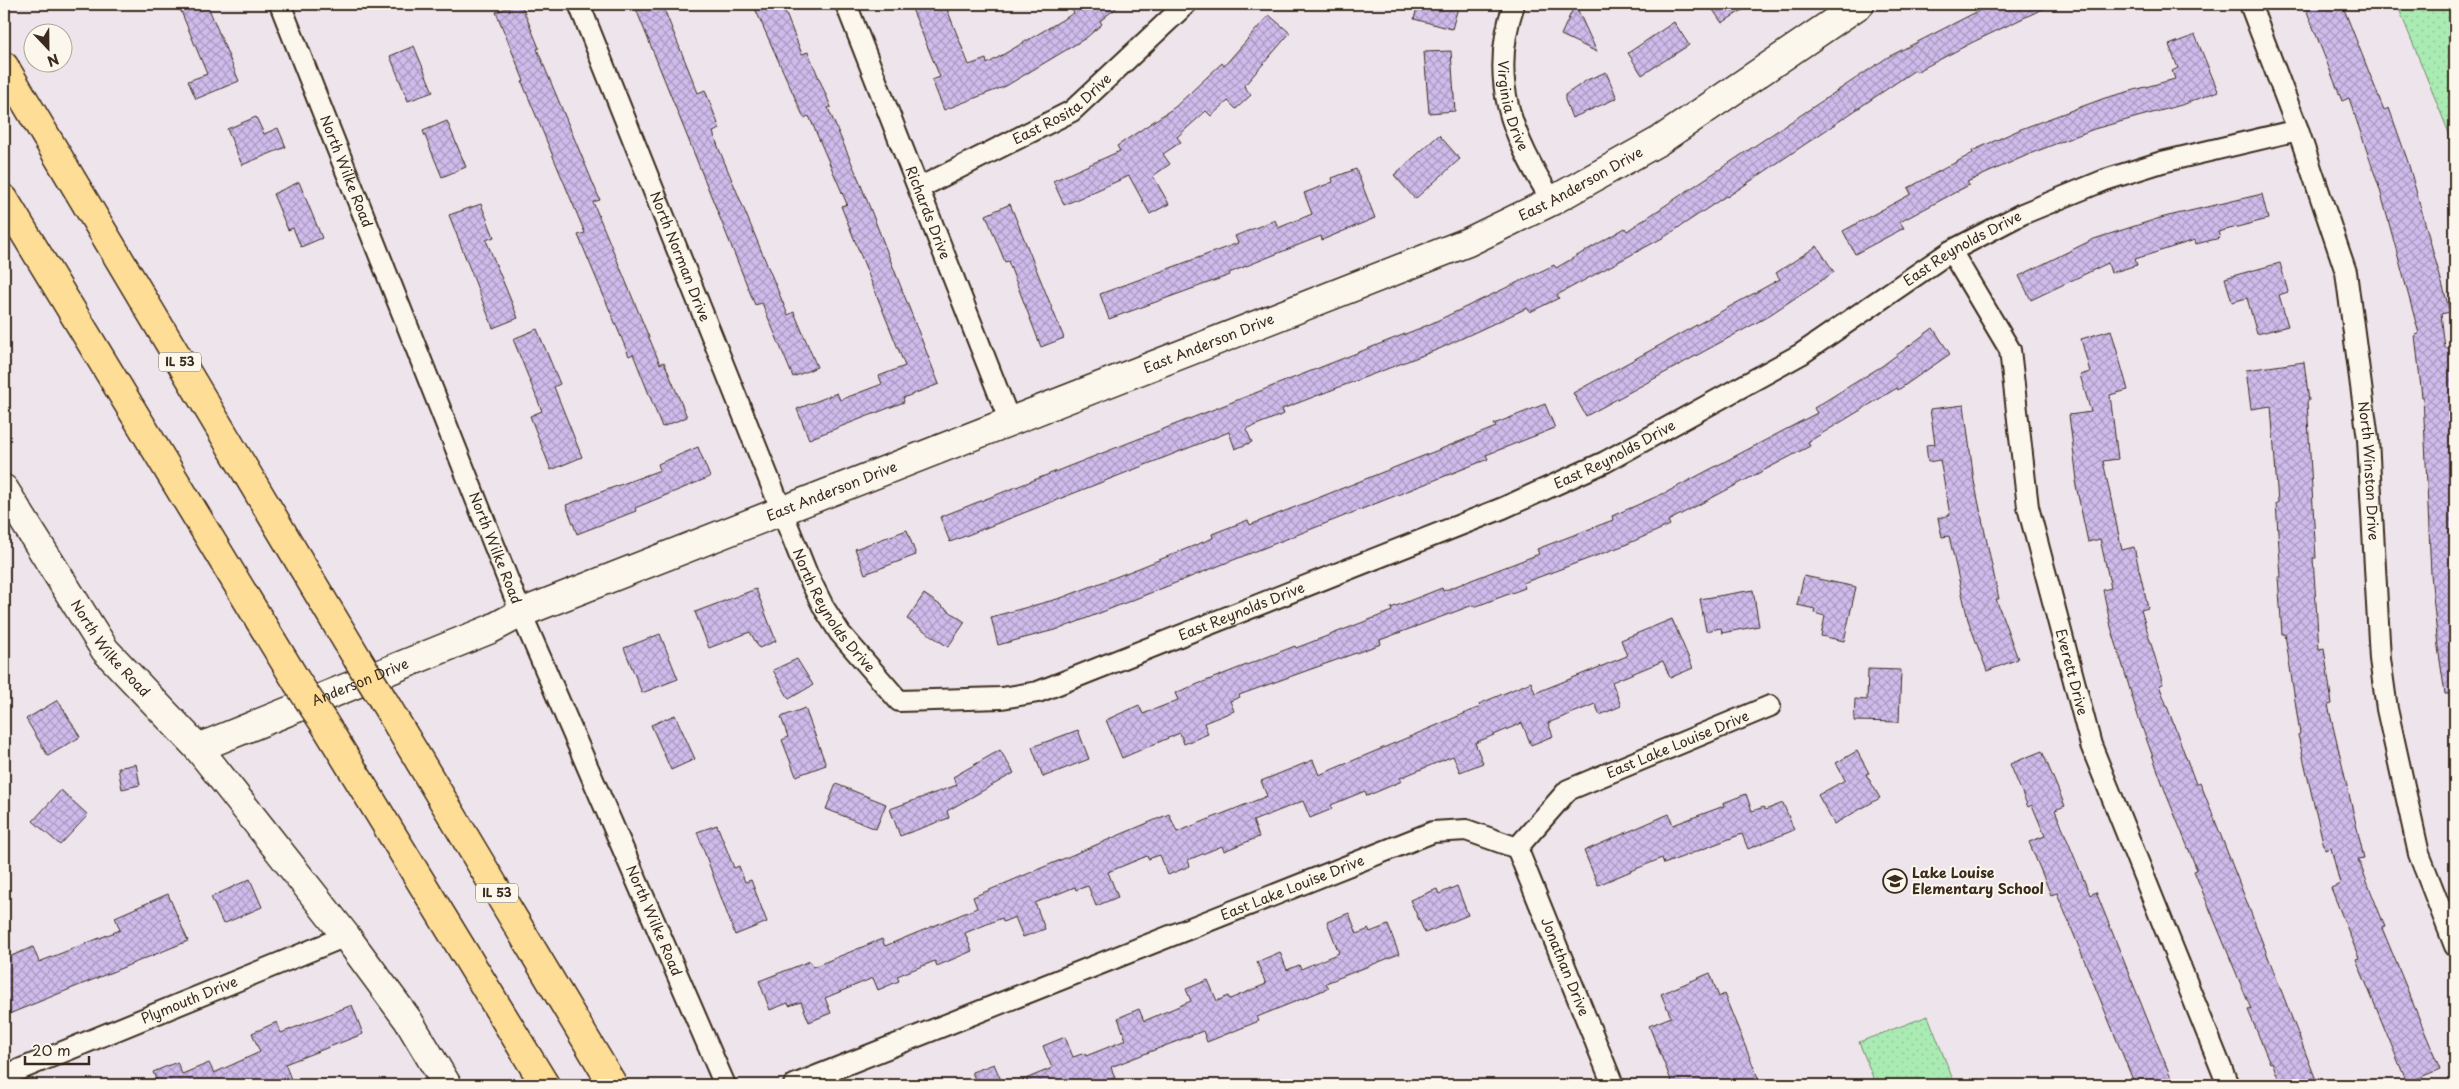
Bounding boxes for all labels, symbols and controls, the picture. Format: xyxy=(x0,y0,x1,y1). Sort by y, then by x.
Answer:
north arrow xyxy=(22,22,72,72)
text: N xyxy=(44,49,62,72)
street label: Virginia Drive xyxy=(1493,60,1534,154)
street label: East Rosita Drive xyxy=(1009,68,1116,149)
street label: North Wilke Road xyxy=(315,112,378,230)
street label: East Anderson Drive xyxy=(1515,141,1646,226)
street label: Richards Drive xyxy=(900,163,956,262)
street label: North Norman Drive xyxy=(645,188,716,325)
street label: East Reynolds Drive xyxy=(1899,205,2025,291)
street label: East Anderson Drive xyxy=(1140,308,1277,378)
road number: IL 53 xyxy=(159,352,201,372)
street label: North Winston Drive xyxy=(2353,400,2385,541)
street label: East Reynolds Drive xyxy=(1550,414,1679,494)
street label: East Anderson Drive xyxy=(763,456,900,526)
street label: North Wilke Road xyxy=(464,489,527,607)
street label: North Reynolds Drive xyxy=(788,545,881,677)
street label: East Reynolds Drive xyxy=(1175,577,1308,645)
street label: North Wilke Road xyxy=(66,595,155,701)
street label: Everett Drive xyxy=(2051,626,2094,717)
street label: Anderson Drive xyxy=(308,653,412,711)
street label: East Lake Louise Drive xyxy=(1603,705,1752,783)
street label: East Lake Louise Drive xyxy=(1217,849,1367,925)
street label: North Wilke Road xyxy=(621,862,688,979)
place label: Lake Louise Elementary School xyxy=(1912,862,2044,899)
school or university icon: Lake Louise Elementary School xyxy=(1882,868,1908,894)
road number: IL 53 xyxy=(476,884,518,902)
street label: Jonathan Drive xyxy=(1536,914,1595,1019)
street label: Plymouth Drive xyxy=(137,971,240,1029)
scale bar xyxy=(25,1034,89,1066)
text: 20 m xyxy=(32,1038,71,1061)

